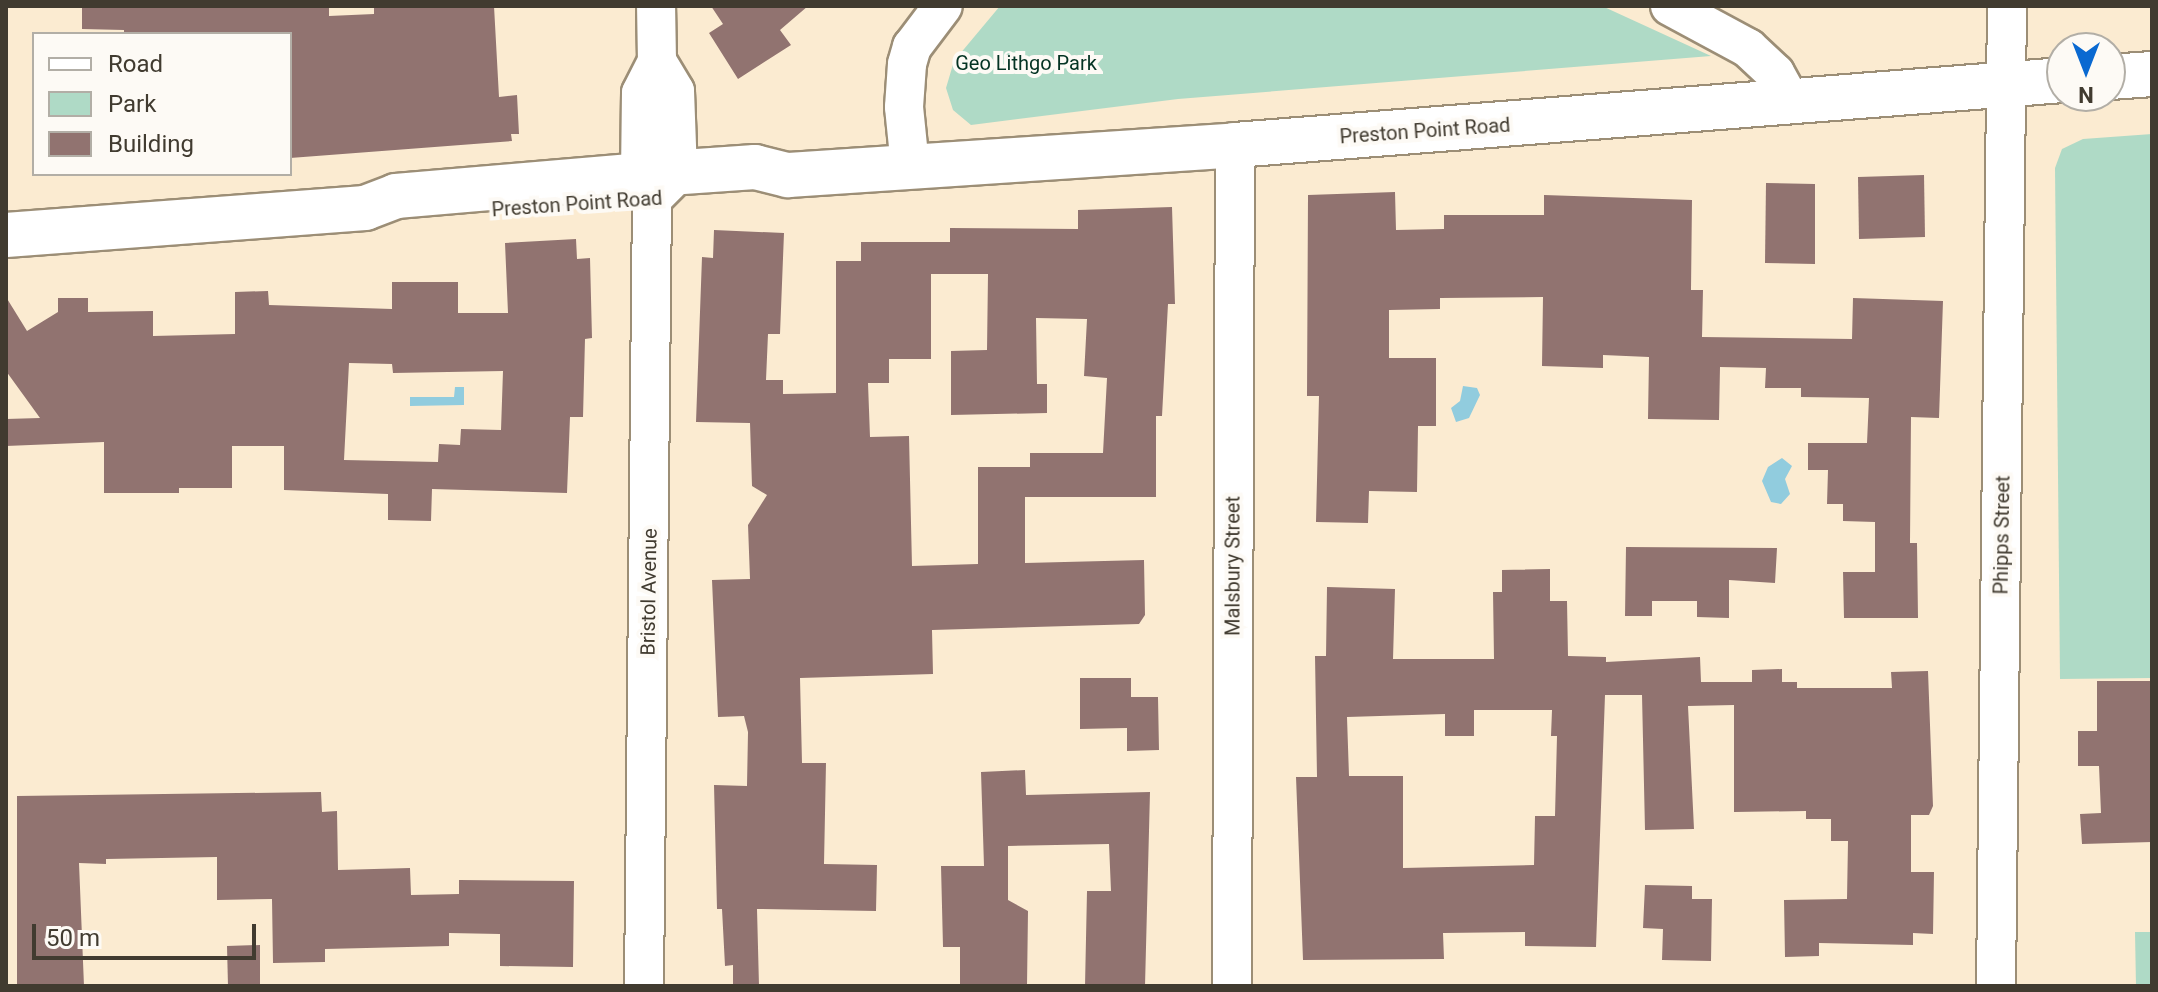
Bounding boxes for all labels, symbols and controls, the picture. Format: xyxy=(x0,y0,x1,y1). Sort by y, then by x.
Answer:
legend xyxy=(32,32,292,176)
north arrow xyxy=(2046,32,2126,112)
text: Road xyxy=(108,50,163,78)
park label: Geo Lithgo Park xyxy=(955,51,1097,75)
text: N xyxy=(2078,82,2094,107)
text: Park xyxy=(108,90,156,118)
street label: Preston Point Road xyxy=(1339,113,1511,149)
text: Building xyxy=(108,130,194,158)
street label: Preston Point Road xyxy=(491,186,663,222)
street label: Phipps Street xyxy=(1989,475,2015,595)
street label: Malsbury Street xyxy=(1221,496,1245,636)
street label: Bristol Avenue xyxy=(636,528,662,656)
scale bar xyxy=(36,908,260,958)
text: 50 m xyxy=(46,924,100,952)

